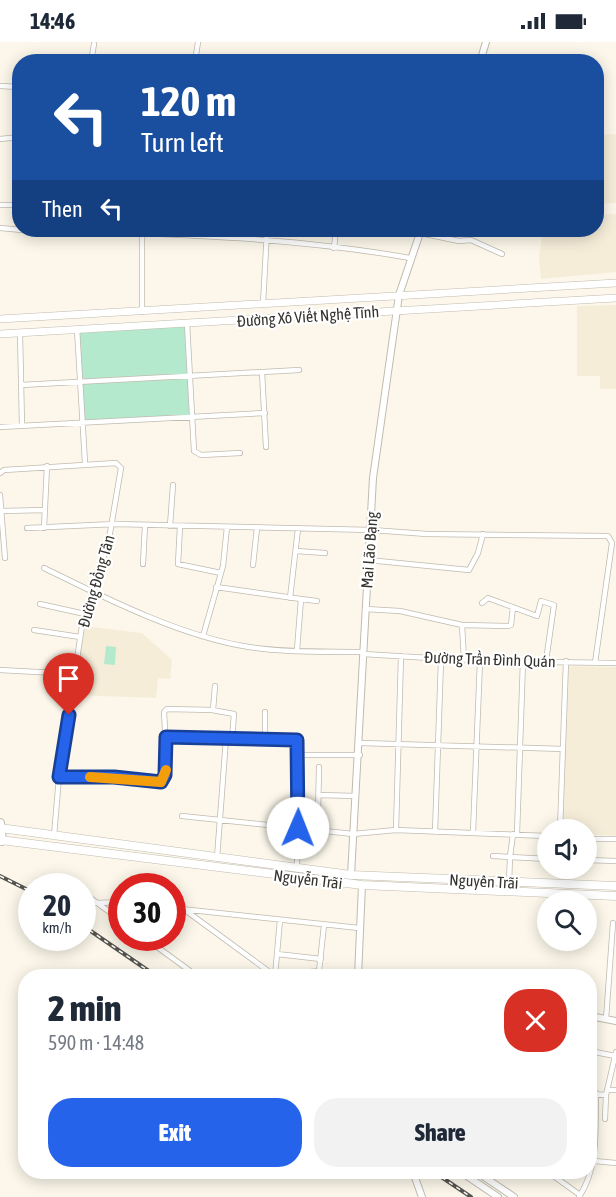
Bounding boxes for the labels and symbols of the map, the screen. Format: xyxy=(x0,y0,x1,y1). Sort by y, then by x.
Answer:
street label: Đường Xô Viết Nghệ Tĩnh xyxy=(236,301,380,331)
street label: Mai Lão Bạng xyxy=(357,511,382,589)
street label: Đường Đồng Tân xyxy=(73,532,119,630)
street label: Đường Trần Đình Quán xyxy=(424,647,556,671)
pin xyxy=(43,653,94,715)
position arrow xyxy=(266,796,330,860)
street label: Nguyễn Trãi xyxy=(272,866,343,893)
street label: Nguyên Trãi xyxy=(449,870,519,893)
speed limit sign: 30 xyxy=(108,873,186,951)

